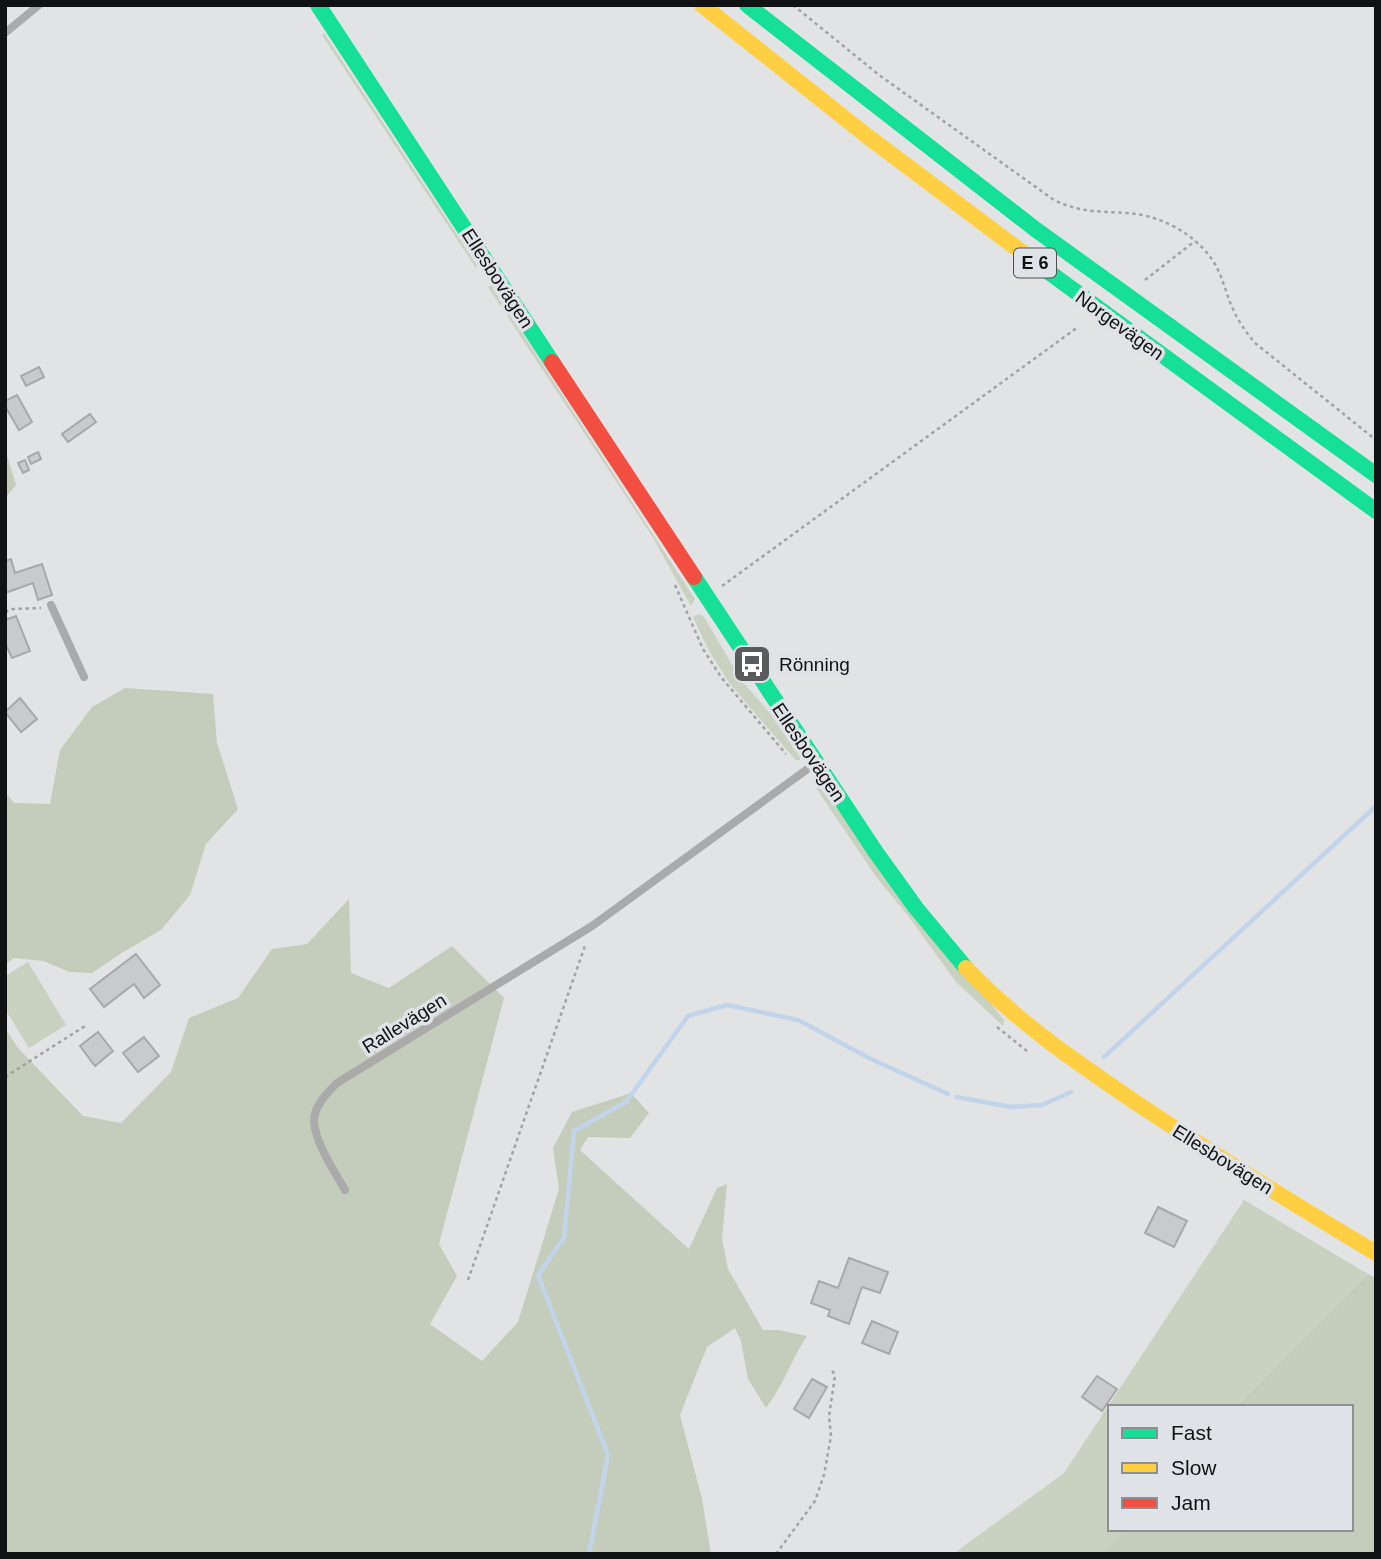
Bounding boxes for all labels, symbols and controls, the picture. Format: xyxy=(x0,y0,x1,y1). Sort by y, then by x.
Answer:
street label: Ellesbovägen xyxy=(458,225,537,332)
road number: E 6 xyxy=(1014,248,1056,278)
street label: Norgevägen xyxy=(1072,286,1168,364)
bus stop icon: Rönning xyxy=(731,643,773,685)
place label: Rönning xyxy=(779,654,850,675)
street label: Ellesbovägen xyxy=(768,699,849,805)
street label: Rallevägen xyxy=(358,989,450,1058)
street label: Ellesbovägen xyxy=(1169,1120,1277,1199)
legend xyxy=(1108,1405,1353,1531)
text: Fast xyxy=(1171,1421,1212,1444)
text: Slow xyxy=(1171,1456,1217,1479)
text: Jam xyxy=(1171,1491,1211,1514)

